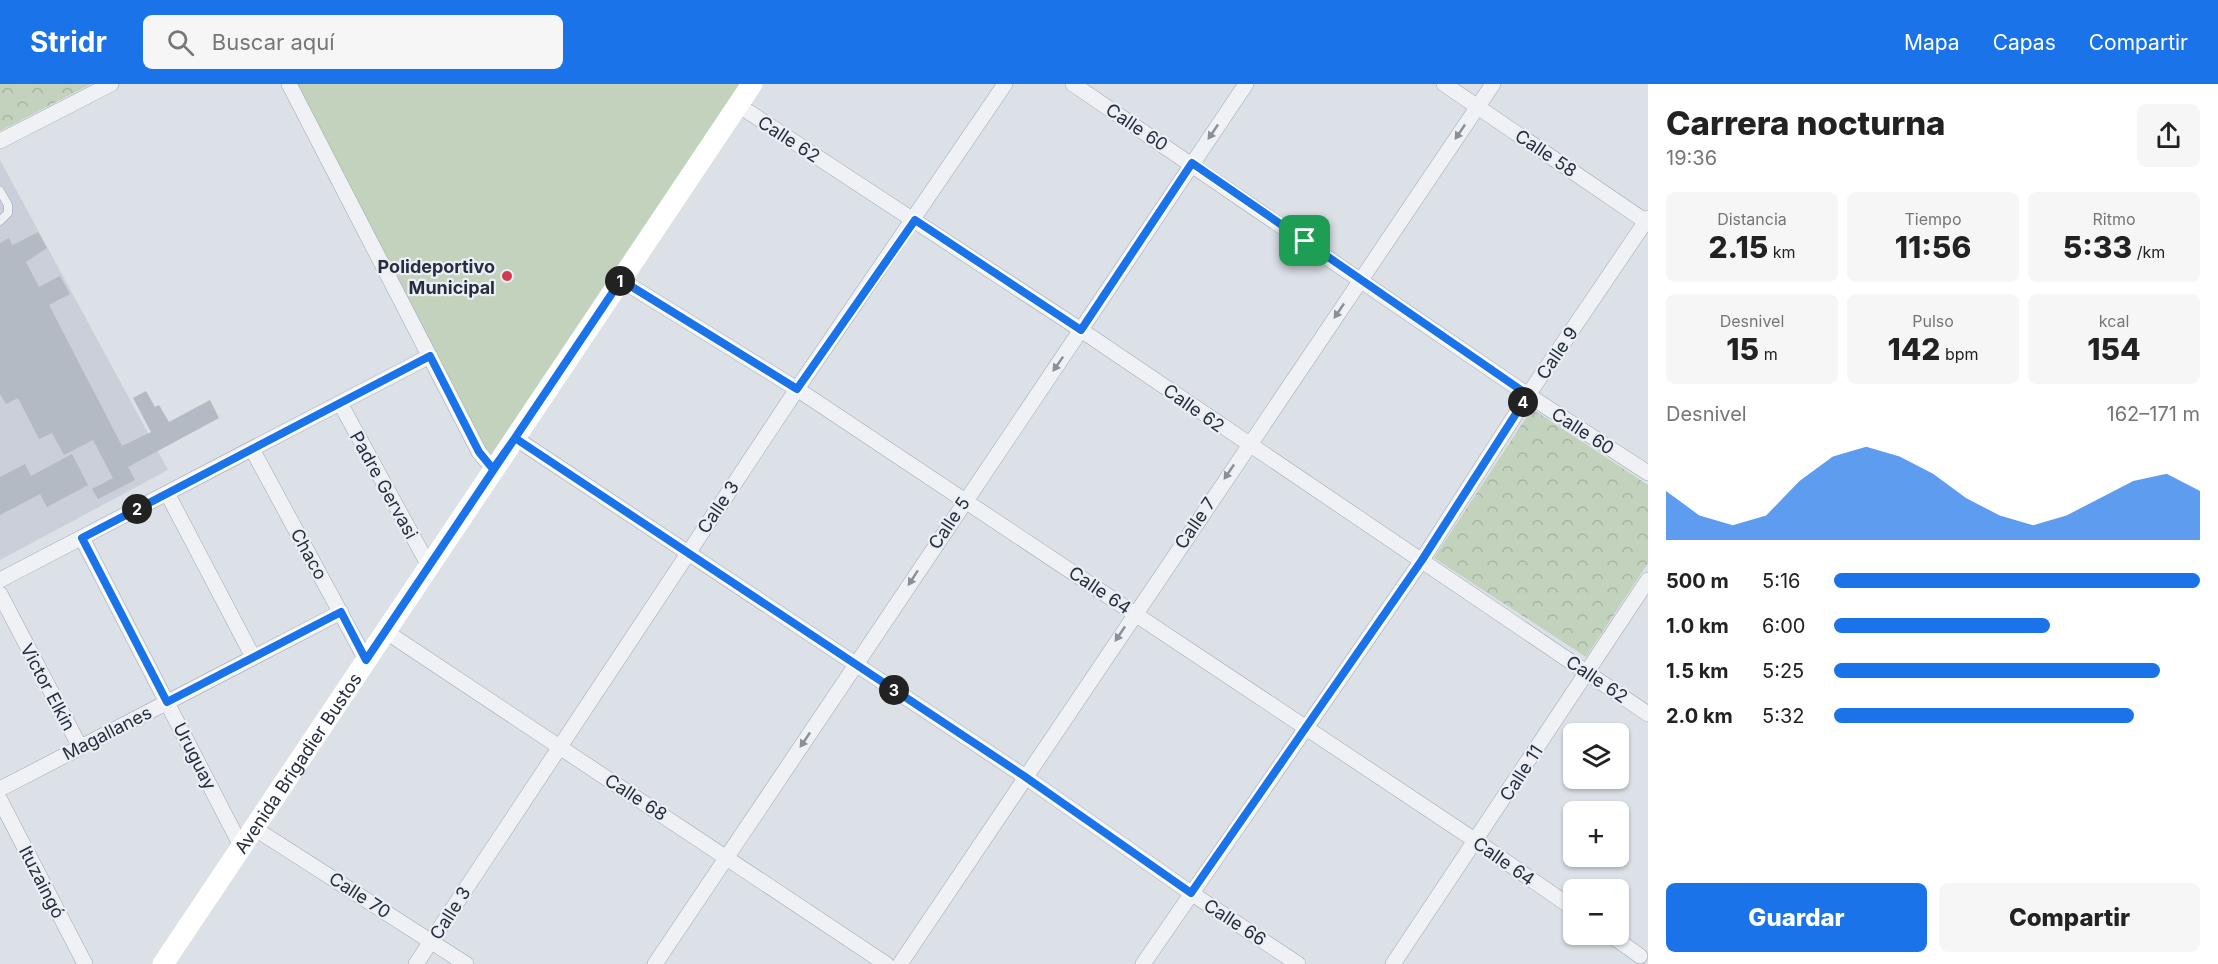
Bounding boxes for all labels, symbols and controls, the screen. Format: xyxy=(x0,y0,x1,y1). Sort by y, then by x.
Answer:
search box xyxy=(143,15,563,69)
text: Stridr xyxy=(30,25,107,59)
icon: search xyxy=(164,26,197,59)
text: Buscar aquí xyxy=(212,29,335,55)
text: Mapa xyxy=(1904,30,1960,55)
text: Capas xyxy=(1993,30,2056,55)
text: Compartir xyxy=(2089,30,2188,55)
street label: Calle 60 xyxy=(1102,99,1172,155)
text: Carrera nocturna xyxy=(1666,103,1946,143)
button: share xyxy=(2137,104,2200,167)
street label: Calle 62 xyxy=(754,111,824,167)
one-way arrow xyxy=(1207,124,1219,140)
one-way arrow xyxy=(1455,124,1466,141)
street label: Calle 58 xyxy=(1511,125,1581,181)
text: 19:36 xyxy=(1666,146,1717,170)
text: Distancia xyxy=(1717,209,1787,229)
text: Tiempo xyxy=(1905,209,1961,229)
text: Ritmo xyxy=(2092,209,2136,229)
pin xyxy=(1279,215,1330,266)
icon: arrive xyxy=(1288,224,1321,257)
text: 2.15 xyxy=(1708,229,1768,265)
text: 11:56 xyxy=(1895,229,1971,265)
text: 5:33 xyxy=(2063,229,2132,265)
text: km xyxy=(1768,242,1796,262)
text: /km xyxy=(2132,242,2165,262)
place label: Polideportivo Municipal xyxy=(378,256,495,298)
pin: 1 xyxy=(605,266,635,296)
marker: Polideportivo Municipal xyxy=(500,269,514,283)
text: 1 xyxy=(617,271,623,291)
one-way arrow xyxy=(1334,303,1345,320)
text: Desnivel xyxy=(1720,311,1784,331)
text: Pulso xyxy=(1912,311,1954,331)
text: kcal xyxy=(2099,311,2129,331)
street label: Calle 9 xyxy=(1532,323,1582,383)
text: 15 xyxy=(1726,331,1759,367)
text: 142 xyxy=(1887,331,1940,367)
text: 154 xyxy=(2087,331,2141,367)
text: m xyxy=(1759,344,1778,364)
text: bpm xyxy=(1940,344,1979,364)
one-way arrow xyxy=(1052,356,1064,372)
street label: Calle 62 xyxy=(1159,379,1229,437)
pin: 4 xyxy=(1508,387,1538,417)
text: 4 xyxy=(1518,392,1528,412)
text: Desnivel xyxy=(1666,402,1747,426)
text: 162–171 m xyxy=(2107,402,2200,426)
street label: Calle 60 xyxy=(1548,403,1618,459)
street label: Padre Gervasi xyxy=(346,428,422,542)
one-way arrow xyxy=(1223,464,1235,480)
street label: Calle 3 xyxy=(693,477,743,537)
street label: Calle 5 xyxy=(924,493,974,553)
street label: Calle 7 xyxy=(1170,493,1220,553)
pin: 2 xyxy=(122,494,152,524)
text: 2 xyxy=(132,499,142,519)
street label: Chaco xyxy=(286,525,332,583)
street label: Calle 64 xyxy=(1065,562,1135,618)
text: 500 m xyxy=(1666,569,1729,593)
text: 5:16 xyxy=(1762,569,1800,593)
one-way arrow xyxy=(908,570,919,586)
text: 1.0 km xyxy=(1666,614,1729,638)
text: 6:00 xyxy=(1762,614,1805,638)
one-way arrow xyxy=(1115,626,1126,642)
street label: Victor Elkin xyxy=(16,640,80,734)
street label: Calle 62 xyxy=(1562,651,1632,707)
text: 1.5 km xyxy=(1666,659,1729,683)
text: 5:25 xyxy=(1762,659,1804,683)
street label: Avenida Brigadier Bustos xyxy=(230,669,366,857)
pin: 3 xyxy=(879,675,909,705)
text: 3 xyxy=(889,680,899,700)
street label: Magallanes xyxy=(59,702,155,764)
text: 2.0 km xyxy=(1666,704,1733,728)
text: 5:32 xyxy=(1762,704,1804,728)
street label: Uruguay xyxy=(169,719,221,793)
map controls xyxy=(1563,723,1629,945)
button: layers xyxy=(1563,723,1629,789)
one-way arrow xyxy=(799,732,811,748)
street label: Calle 11 xyxy=(1495,741,1547,805)
street label: Calle 68 xyxy=(601,769,671,825)
button: + xyxy=(1563,801,1629,867)
street label: Calle 64 xyxy=(1469,832,1539,890)
street label: Ituzaingó xyxy=(15,842,69,922)
street label: Calle 70 xyxy=(325,867,395,923)
button: − xyxy=(1563,879,1629,945)
street label: Calle 3 xyxy=(425,883,475,943)
button: Guardar xyxy=(1666,883,1927,952)
button: Compartir xyxy=(1939,883,2200,952)
street label: Calle 66 xyxy=(1200,894,1270,950)

